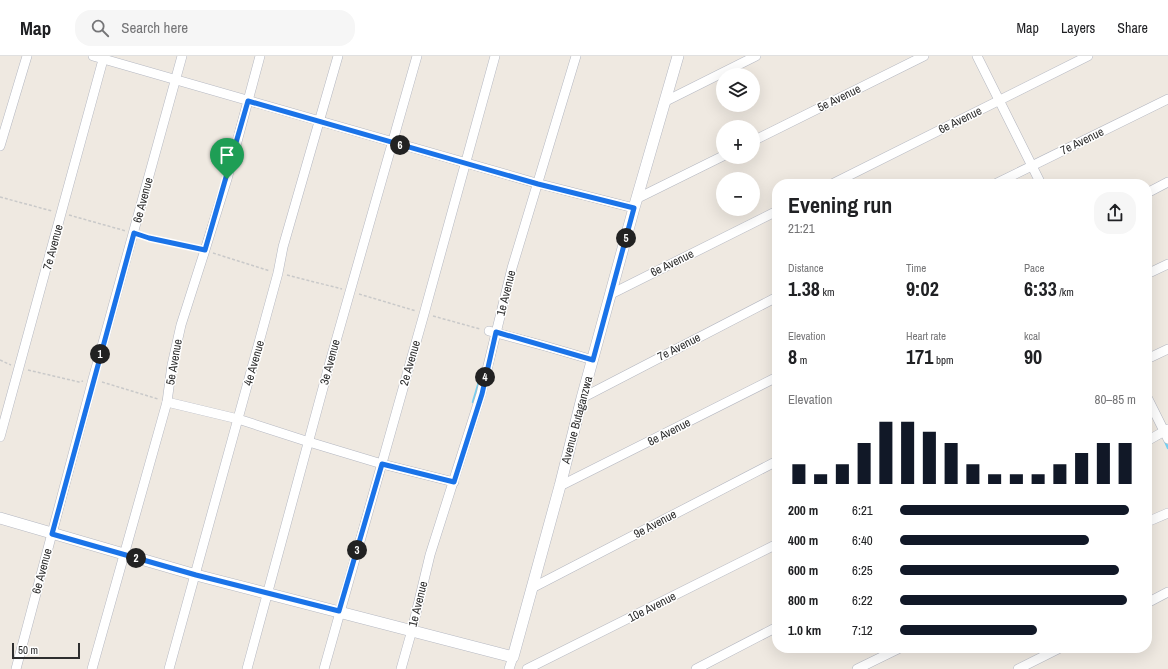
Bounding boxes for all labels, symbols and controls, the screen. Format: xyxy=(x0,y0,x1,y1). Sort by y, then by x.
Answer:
search box xyxy=(75,10,355,46)
text: Map xyxy=(20,15,51,41)
icon: search xyxy=(89,17,111,39)
text: Search here xyxy=(121,17,188,38)
text: Map xyxy=(1017,19,1039,37)
text: Layers xyxy=(1061,19,1095,37)
text: Share xyxy=(1117,19,1148,37)
map controls xyxy=(716,68,760,216)
button: layers xyxy=(716,68,760,112)
street label: 5e Avenue xyxy=(815,81,863,115)
street label: 6e Avenue xyxy=(936,103,984,137)
button: + xyxy=(716,120,760,164)
street label: 7e Avenue xyxy=(1058,124,1106,158)
pin: 6 xyxy=(390,135,410,155)
pin xyxy=(210,138,244,179)
text: 6 xyxy=(397,138,403,152)
icon: arrive xyxy=(216,144,238,166)
button: − xyxy=(716,172,760,216)
street label: 6e Avenue xyxy=(129,176,157,224)
text: Evening run xyxy=(788,190,892,220)
button: share xyxy=(1094,192,1136,234)
text: 21:21 xyxy=(788,220,815,237)
street label: 7e Avenue xyxy=(39,223,67,271)
pin: 5 xyxy=(616,228,636,248)
text: 5 xyxy=(623,231,629,245)
street label: 6e Avenue xyxy=(648,246,696,280)
text: Distance xyxy=(788,261,824,275)
text: Time xyxy=(906,261,926,275)
text: Pace xyxy=(1024,261,1045,275)
street label: 1e Avenue xyxy=(493,269,519,317)
text: 1.38 xyxy=(788,275,820,302)
text: 9:02 xyxy=(906,275,939,302)
text: 6:33 xyxy=(1024,275,1057,302)
text: km xyxy=(820,285,834,299)
text: /km xyxy=(1057,285,1074,299)
street label: 7e Avenue xyxy=(655,329,703,365)
text: Elevation xyxy=(788,329,826,343)
text: Heart rate xyxy=(906,329,946,343)
text: kcal xyxy=(1024,329,1040,343)
street label: 5e Avenue xyxy=(162,338,186,386)
street label: 3e Avenue xyxy=(316,338,344,386)
street label: 4e Avenue xyxy=(240,339,268,387)
street label: 2e Avenue xyxy=(396,339,424,387)
text: 8 xyxy=(788,343,797,370)
text: 171 xyxy=(906,343,933,370)
text: 90 xyxy=(1024,343,1042,370)
pin: 1 xyxy=(90,344,110,364)
text: 1 xyxy=(97,347,103,361)
text: m xyxy=(797,353,807,367)
text: bpm xyxy=(933,353,953,367)
pin: 4 xyxy=(475,367,495,387)
text: 4 xyxy=(482,370,488,384)
street label: Avenue Butaganzwa xyxy=(557,374,597,467)
text: Elevation xyxy=(788,391,832,408)
text: 80–85 m xyxy=(1095,391,1136,408)
street label: 8e Avenue xyxy=(645,414,693,450)
text: 200 m xyxy=(788,502,818,519)
text: 6:21 xyxy=(852,502,873,519)
street label: 9e Avenue xyxy=(631,506,679,542)
text: 400 m xyxy=(788,532,818,549)
text: 6:40 xyxy=(852,532,873,549)
pin: 3 xyxy=(347,540,367,560)
text: 3 xyxy=(354,543,360,557)
street label: 6e Avenue xyxy=(28,547,56,595)
pin: 2 xyxy=(126,548,146,568)
text: 2 xyxy=(133,551,139,565)
text: 600 m xyxy=(788,562,818,579)
text: 6:25 xyxy=(852,562,873,579)
street label: 1e Avenue xyxy=(405,580,431,628)
street label: 10e Avenue xyxy=(625,588,679,626)
text: 800 m xyxy=(788,592,818,609)
text: 6:22 xyxy=(852,592,873,609)
text: 1.0 km xyxy=(788,622,821,639)
text: 7:12 xyxy=(852,622,873,639)
scale bar xyxy=(12,641,80,660)
text: 50 m xyxy=(18,643,38,657)

